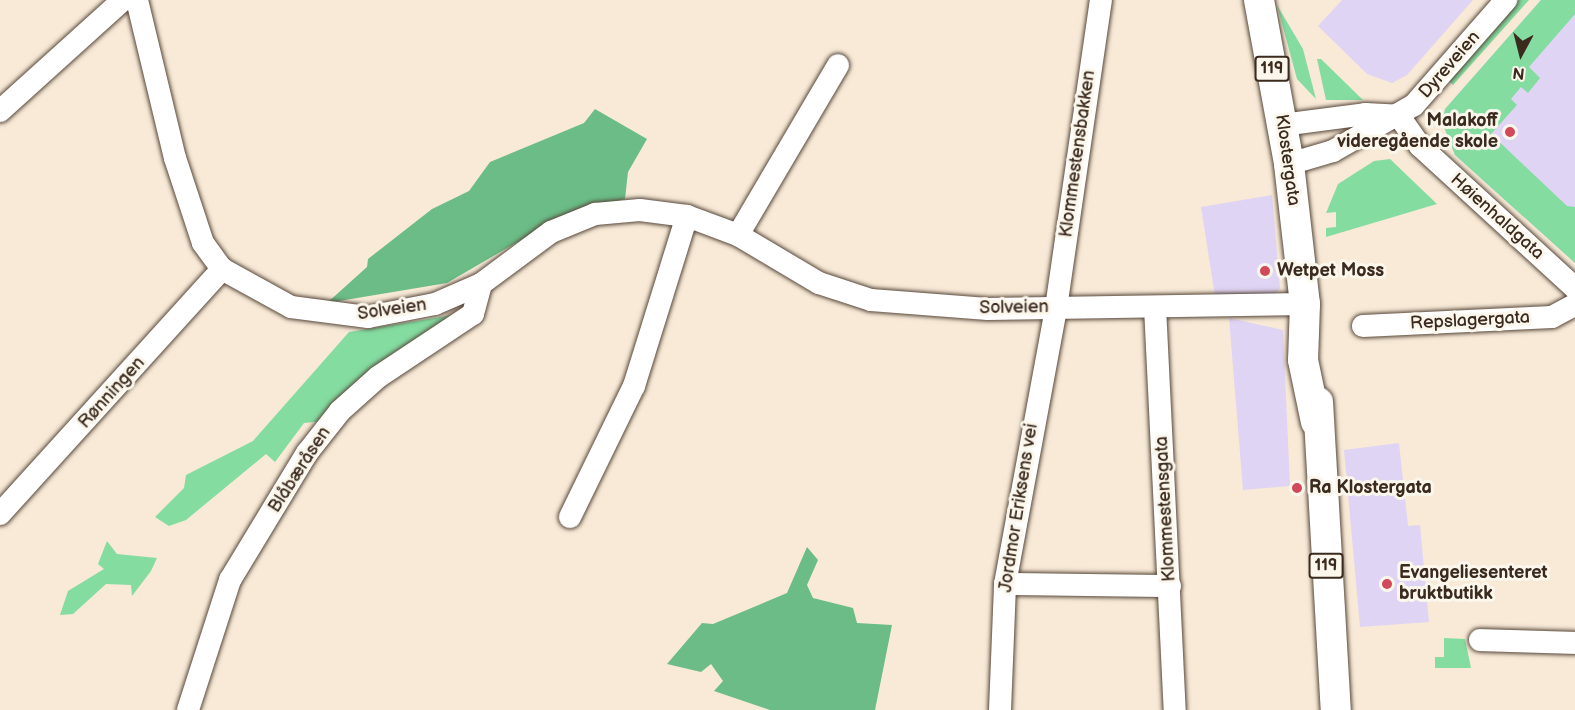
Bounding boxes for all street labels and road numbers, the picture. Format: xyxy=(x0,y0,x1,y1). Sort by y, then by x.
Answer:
street label: Dyreveien xyxy=(1415,27,1485,103)
road number: 119 xyxy=(1254,56,1290,82)
street label: Klommestensbakken xyxy=(1056,69,1100,239)
street label: Klostergata xyxy=(1270,113,1304,207)
street label: Høienhaldgata xyxy=(1446,169,1548,265)
street label: Solveien xyxy=(356,294,428,326)
street label: Solveien xyxy=(979,297,1049,319)
street label: Repslagergata xyxy=(1410,307,1530,335)
street label: Rønningen xyxy=(74,353,150,433)
street label: Jordmor Eriksens vei xyxy=(995,422,1043,594)
street label: Blåbæråsen xyxy=(264,423,336,517)
street label: Klommestensgata xyxy=(1151,436,1181,582)
road number: 119 xyxy=(1308,553,1344,579)

